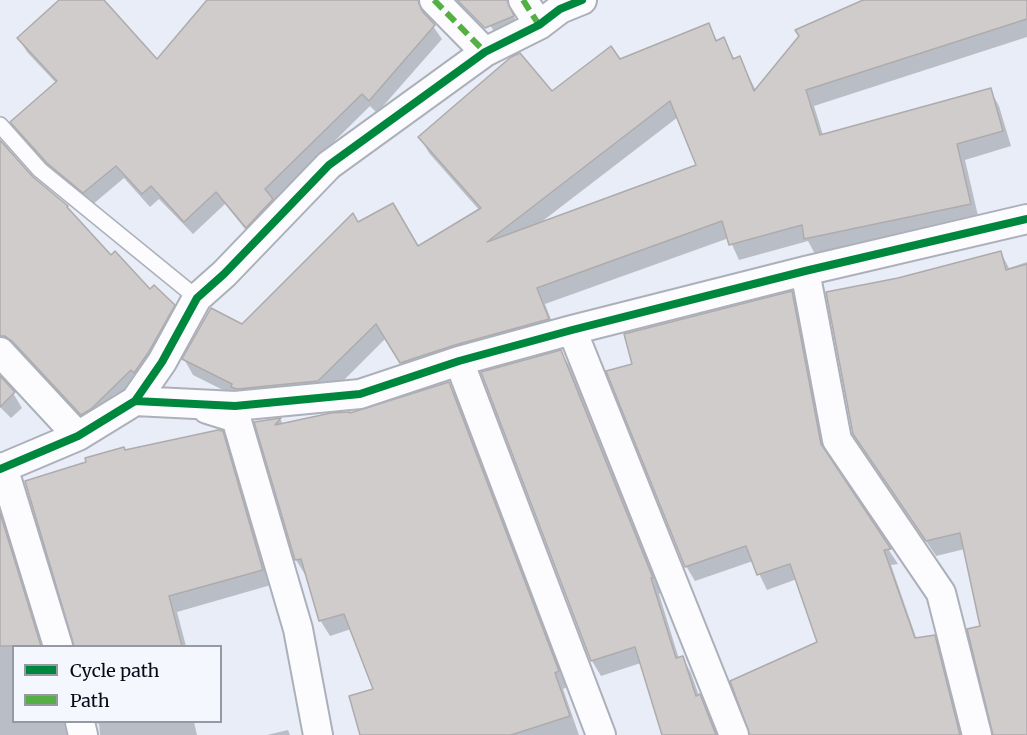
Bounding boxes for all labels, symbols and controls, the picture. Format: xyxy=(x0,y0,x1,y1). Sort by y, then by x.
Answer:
legend xyxy=(12,645,222,723)
text: Cycle path xyxy=(70,659,159,682)
text: Path xyxy=(70,689,110,712)

